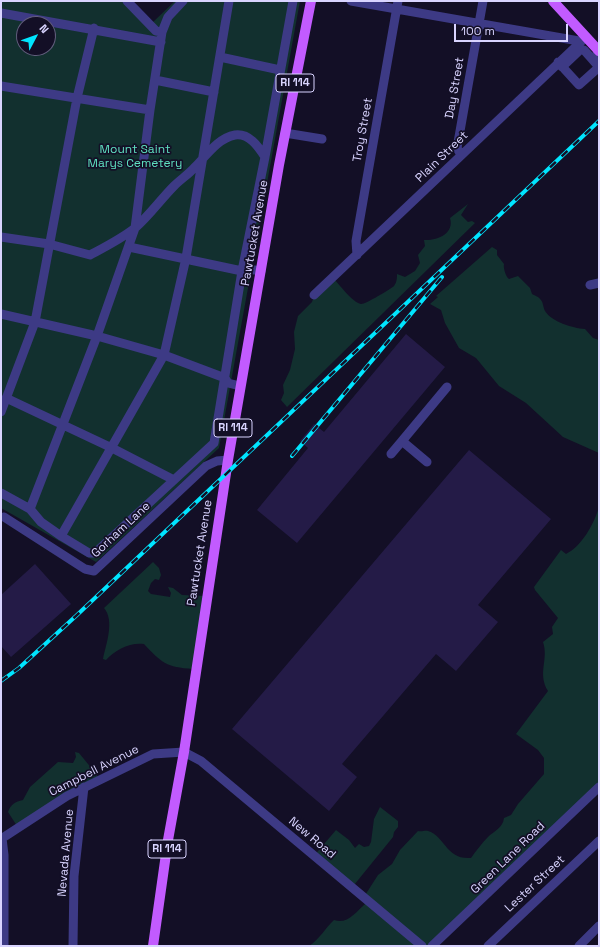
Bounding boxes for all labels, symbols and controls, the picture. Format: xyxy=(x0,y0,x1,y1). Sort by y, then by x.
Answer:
north arrow xyxy=(16,16,56,56)
scale bar xyxy=(456,16,570,42)
text: N xyxy=(37,21,52,36)
text: 100 m xyxy=(461,23,495,39)
street label: Day Street xyxy=(443,56,467,120)
road number: RI 114 xyxy=(276,74,314,92)
street label: Troy Street xyxy=(350,97,376,163)
street label: Plain Street xyxy=(413,129,471,185)
park label: Mount Saint Marys Cemetery xyxy=(88,143,182,171)
street label: Pawtucket Avenue xyxy=(239,179,271,287)
road number: RI 114 xyxy=(214,419,252,437)
street label: Gorham Lane xyxy=(89,499,153,561)
street label: Pawtucket Avenue xyxy=(184,499,216,607)
street label: Campbell Avenue xyxy=(47,742,141,800)
street label: Nevada Avenue xyxy=(55,809,77,897)
street label: New Road xyxy=(285,814,339,862)
street label: Green Lane Road xyxy=(468,819,548,897)
road number: RI 114 xyxy=(148,840,186,858)
street label: Lester Street xyxy=(502,853,568,915)

